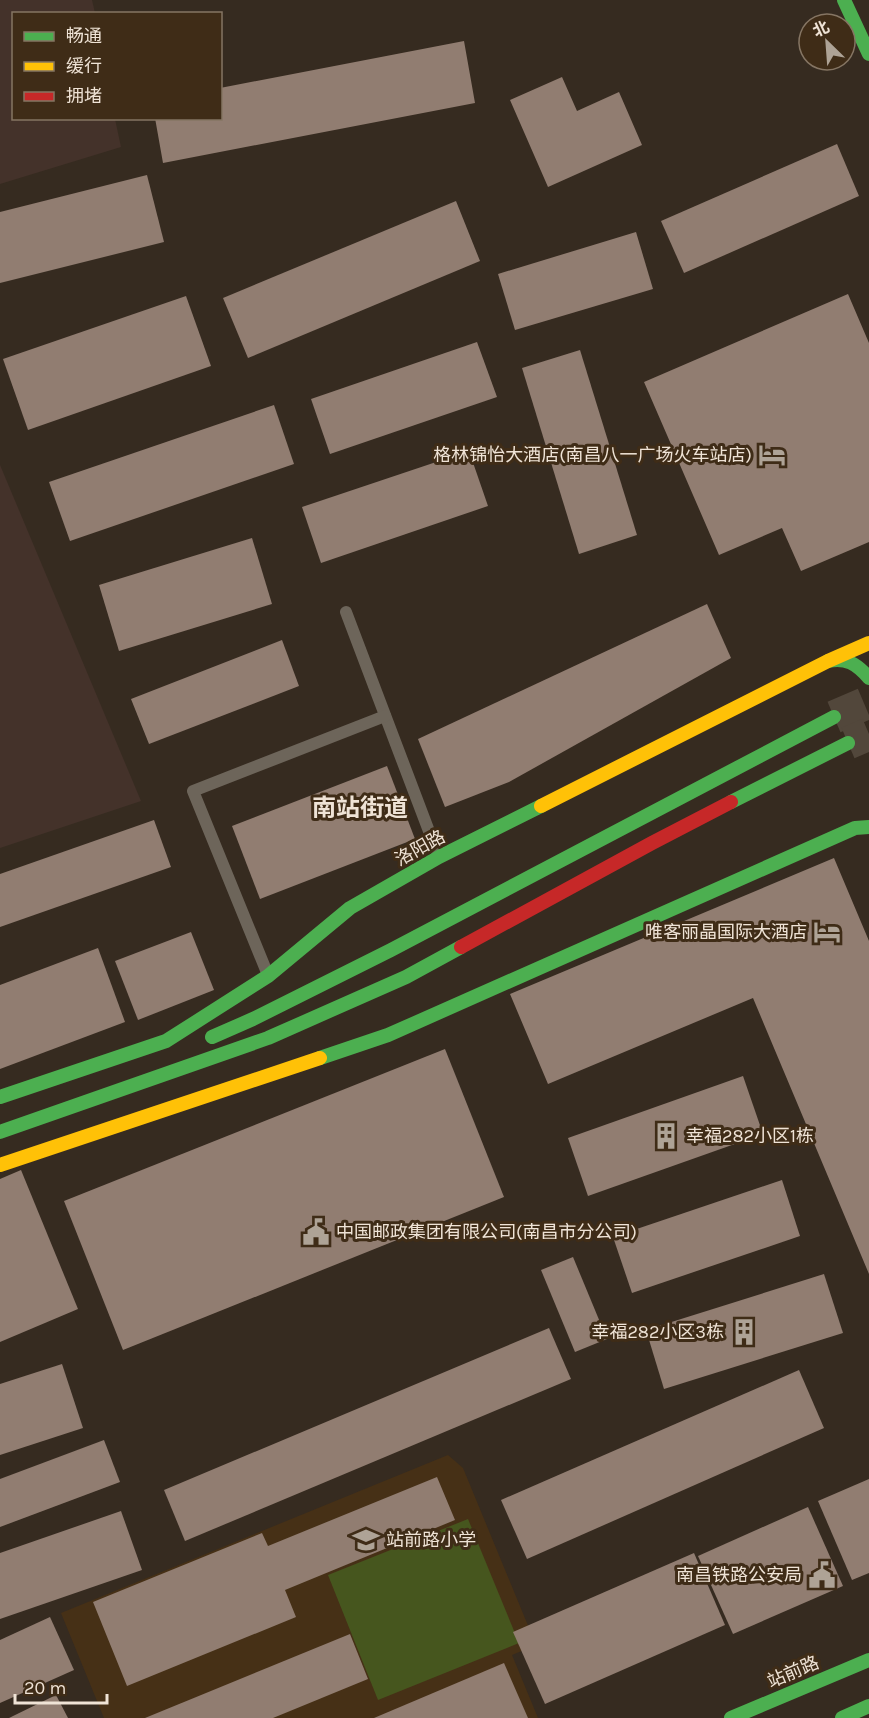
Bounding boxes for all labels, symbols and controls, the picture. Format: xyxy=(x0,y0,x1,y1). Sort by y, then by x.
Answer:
legend xyxy=(12,12,222,120)
north arrow xyxy=(797,12,857,72)
text: 北 xyxy=(810,17,832,41)
text: 畅通 xyxy=(66,25,102,47)
text: 缓行 xyxy=(66,55,102,77)
text: 拥堵 xyxy=(66,85,102,107)
hotel icon: 格林锦怡大酒店(南昌八一广场火车站店) xyxy=(757,440,787,470)
place label: 格林锦怡大酒店(南昌八一广场火车站店) xyxy=(433,444,752,466)
district label: 南站街道 xyxy=(312,794,408,822)
street label: 洛阳路 xyxy=(391,825,449,871)
hotel icon: 唯客丽晶国际大酒店 xyxy=(812,917,842,947)
place label: 唯客丽晶国际大酒店 xyxy=(645,921,807,943)
building icon: 幸福282小区1栋 xyxy=(651,1121,681,1151)
place label: 幸福282小区1栋 xyxy=(686,1125,814,1147)
public building icon: 中国邮政集团有限公司(南昌市分公司) xyxy=(301,1217,331,1247)
place label: 中国邮政集团有限公司(南昌市分公司) xyxy=(336,1221,637,1243)
building icon: 幸福282小区3栋 xyxy=(729,1317,759,1347)
place label: 幸福282小区3栋 xyxy=(591,1321,724,1343)
school or university icon: 站前路小学 xyxy=(351,1525,381,1555)
place label: 站前路小学 xyxy=(386,1529,476,1551)
public building icon: 南昌铁路公安局 xyxy=(807,1560,837,1590)
place label: 南昌铁路公安局 xyxy=(676,1564,802,1586)
street label: 站前路 xyxy=(764,1651,822,1693)
scale bar xyxy=(15,1667,106,1705)
text: 20 m xyxy=(24,1677,66,1699)

